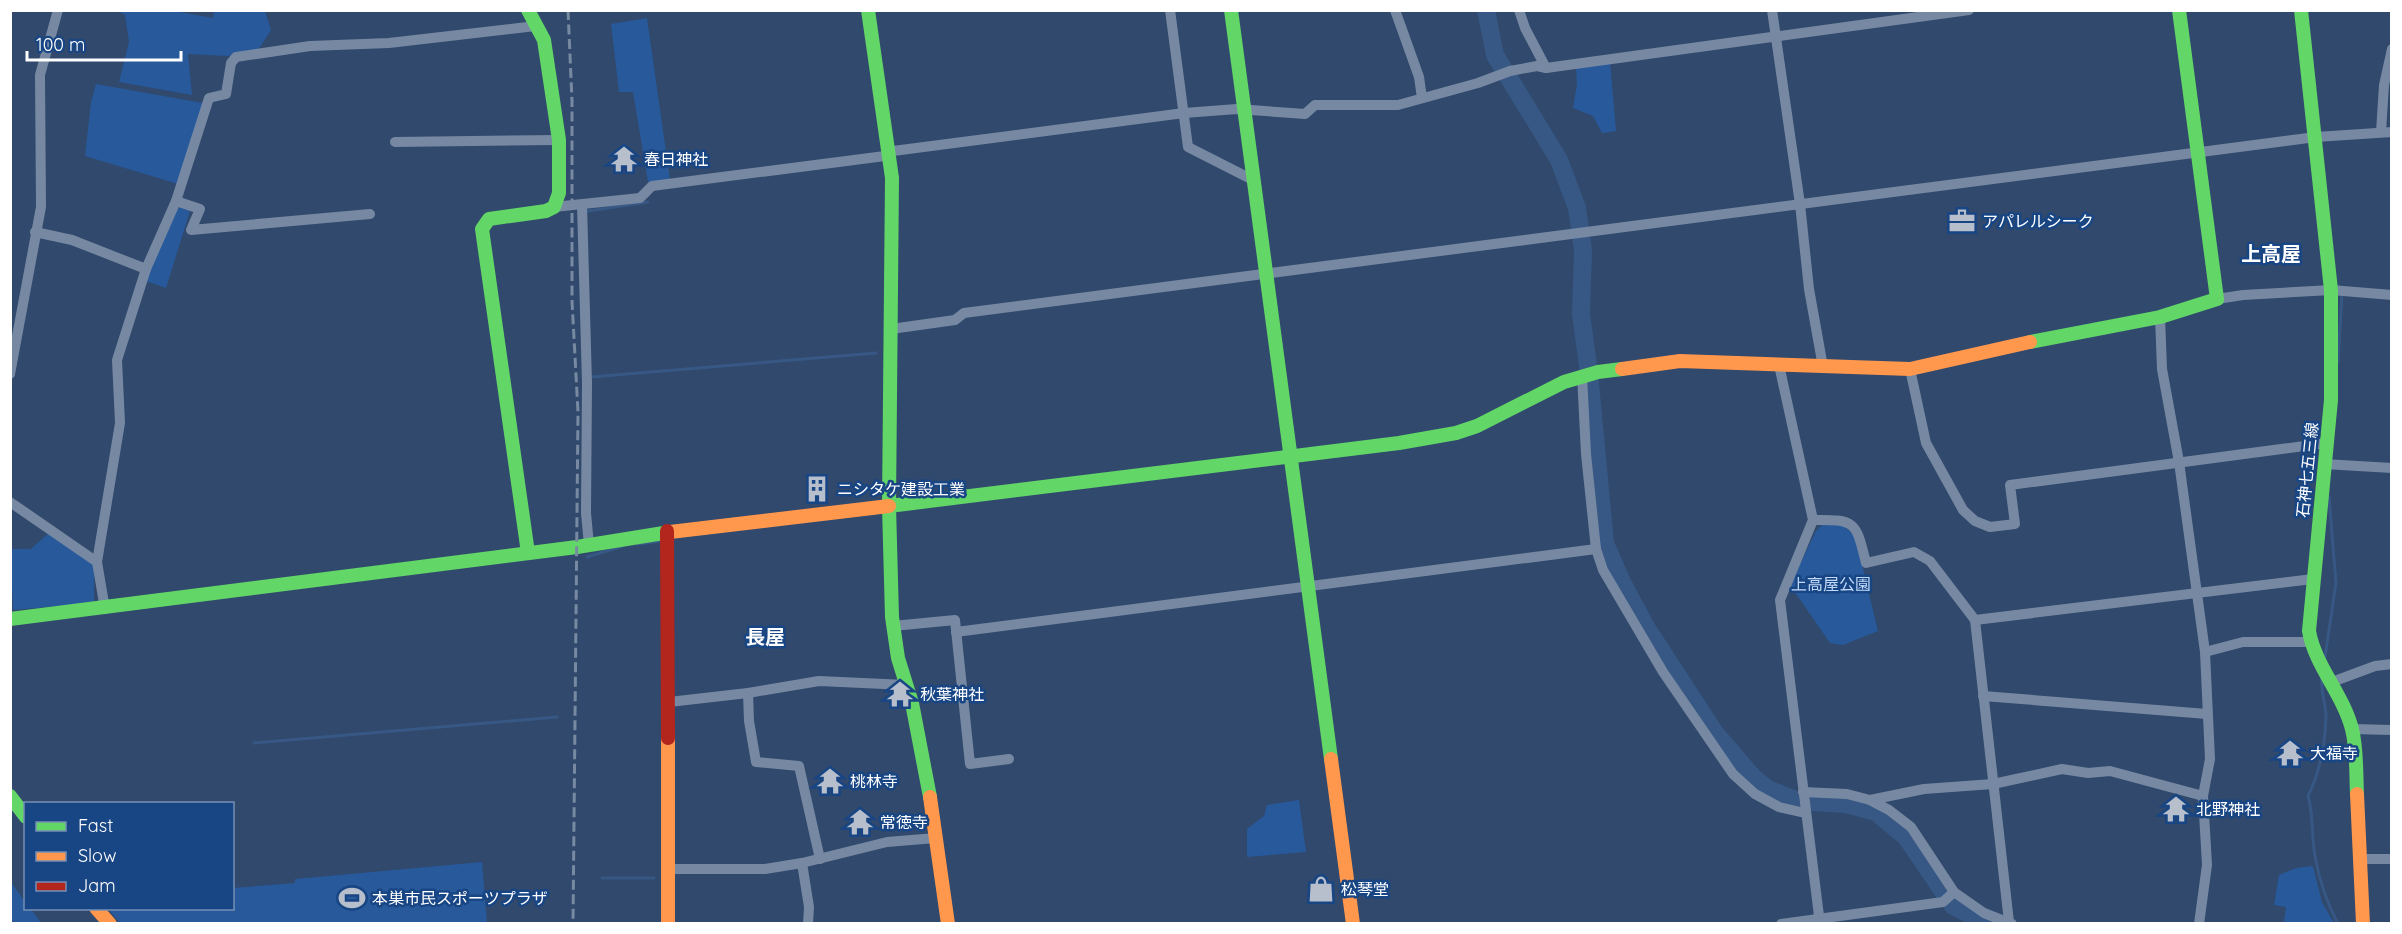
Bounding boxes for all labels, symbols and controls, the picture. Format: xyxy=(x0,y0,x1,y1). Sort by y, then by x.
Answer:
scale bar xyxy=(27,24,182,62)
text: 100 m xyxy=(36,33,85,56)
temple icon: 春日神社 xyxy=(609,144,639,174)
place label: 春日神社 xyxy=(644,149,708,169)
office icon: アパレルシーク xyxy=(1947,206,1977,236)
place label: アパレルシーク xyxy=(1982,211,2094,231)
district label: 上高屋 xyxy=(2241,241,2301,266)
street label: 石神七五三線 xyxy=(2292,421,2322,519)
building icon: ニシタケ建設工業 xyxy=(802,474,832,504)
place label: ニシタケ建設工業 xyxy=(837,479,965,499)
park label: 上高屋公園 xyxy=(1791,574,1871,594)
district label: 長屋 xyxy=(745,624,785,649)
temple icon: 秋葉神社 xyxy=(885,679,915,709)
place label: 秋葉神社 xyxy=(920,684,984,704)
temple icon: 大福寺 xyxy=(2275,738,2305,768)
place label: 大福寺 xyxy=(2310,743,2358,763)
temple icon: 桃林寺 xyxy=(815,766,845,796)
place label: 桃林寺 xyxy=(850,771,898,791)
temple icon: 北野神社 xyxy=(2161,794,2191,824)
place label: 北野神社 xyxy=(2196,799,2260,819)
legend xyxy=(24,802,234,910)
temple icon: 常徳寺 xyxy=(845,807,875,837)
place label: 常徳寺 xyxy=(880,812,928,832)
text: Fast xyxy=(78,814,113,837)
text: Slow xyxy=(78,844,116,867)
text: Jam xyxy=(78,874,116,897)
shop icon: 松琴堂 xyxy=(1306,874,1336,904)
place label: 松琴堂 xyxy=(1341,879,1389,899)
sports icon: 本巣市民スポーツプラザ xyxy=(337,883,367,913)
place label: 本巣市民スポーツプラザ xyxy=(372,888,548,908)

